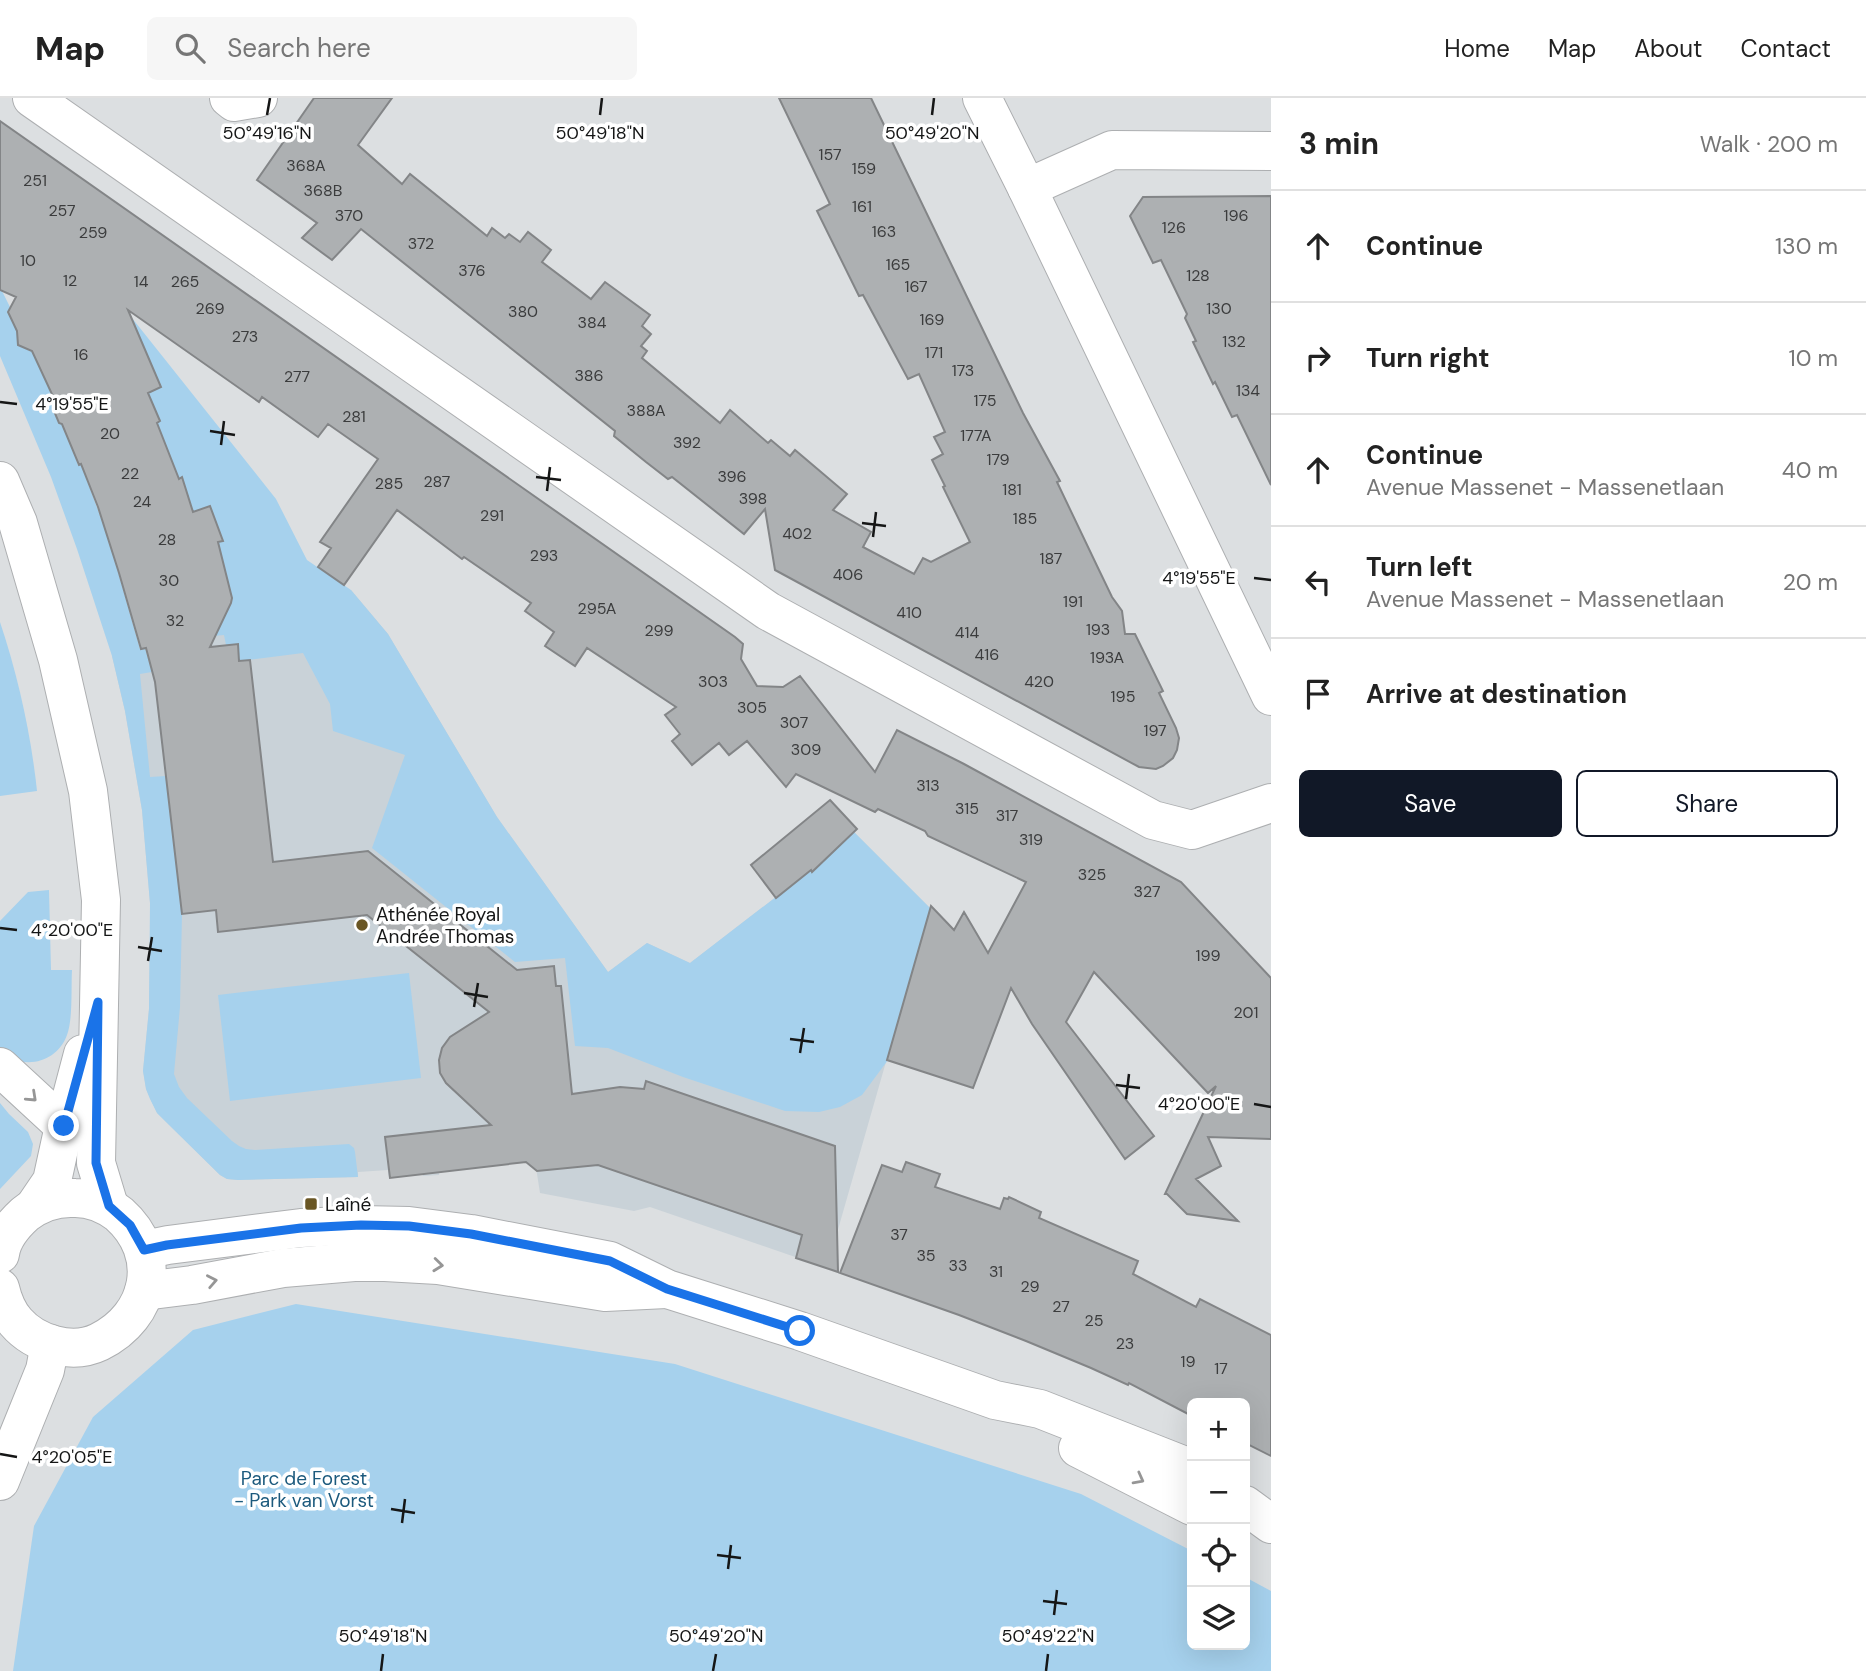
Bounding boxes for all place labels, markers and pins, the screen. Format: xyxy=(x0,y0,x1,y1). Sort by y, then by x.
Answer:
place label: Athénée Royal Andrée Thomas xyxy=(376,902,514,949)
marker: Athénée Royal Andrée Thomas xyxy=(354,917,370,933)
place label: Laîné xyxy=(325,1192,371,1217)
marker: Laîné xyxy=(303,1196,319,1212)

